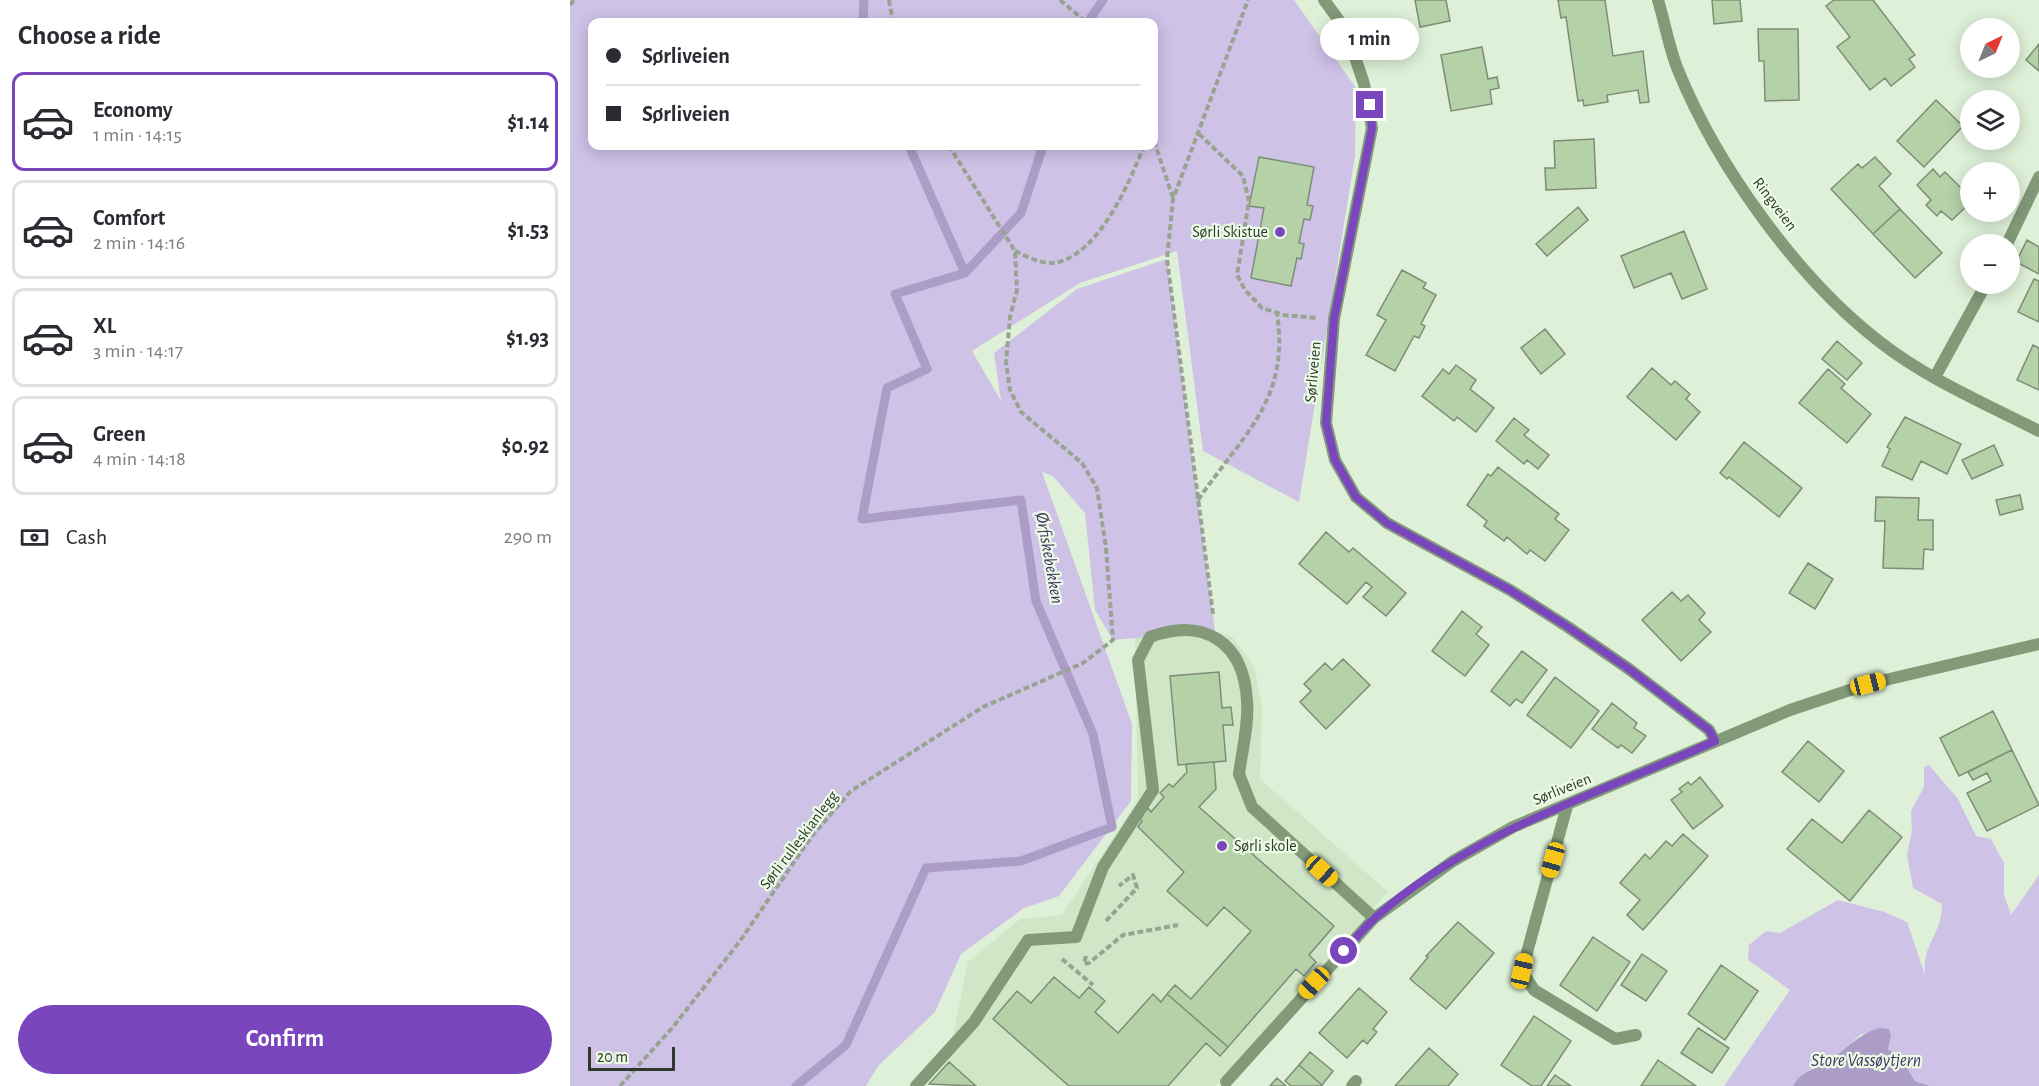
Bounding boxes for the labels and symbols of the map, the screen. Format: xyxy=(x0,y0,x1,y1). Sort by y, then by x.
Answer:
callout: 1 min xyxy=(1320,18,1420,60)
north arrow xyxy=(1960,18,2020,78)
route end xyxy=(1356,91,1383,118)
street label: Ringveien xyxy=(1750,174,1800,234)
place label: Sørli Skistue xyxy=(1192,224,1268,240)
marker: Sørli Skistue xyxy=(1273,225,1287,239)
street label: Sørliveien xyxy=(1302,341,1324,403)
water label: Ørfiskebekken xyxy=(1032,511,1066,605)
car xyxy=(1848,671,1888,697)
street label: Sørliveien xyxy=(1531,770,1593,808)
street label: Sørli rulleskianlegg xyxy=(757,788,841,892)
place label: Sørli skole xyxy=(1234,838,1297,854)
marker: Sørli skole xyxy=(1215,839,1229,853)
car xyxy=(1539,840,1567,880)
car xyxy=(1303,852,1341,890)
route start xyxy=(1330,937,1357,964)
car xyxy=(1509,951,1535,991)
car xyxy=(1295,964,1333,1002)
scale bar xyxy=(588,1044,675,1072)
water label: Store Vassøytjern xyxy=(1811,1052,1921,1070)

